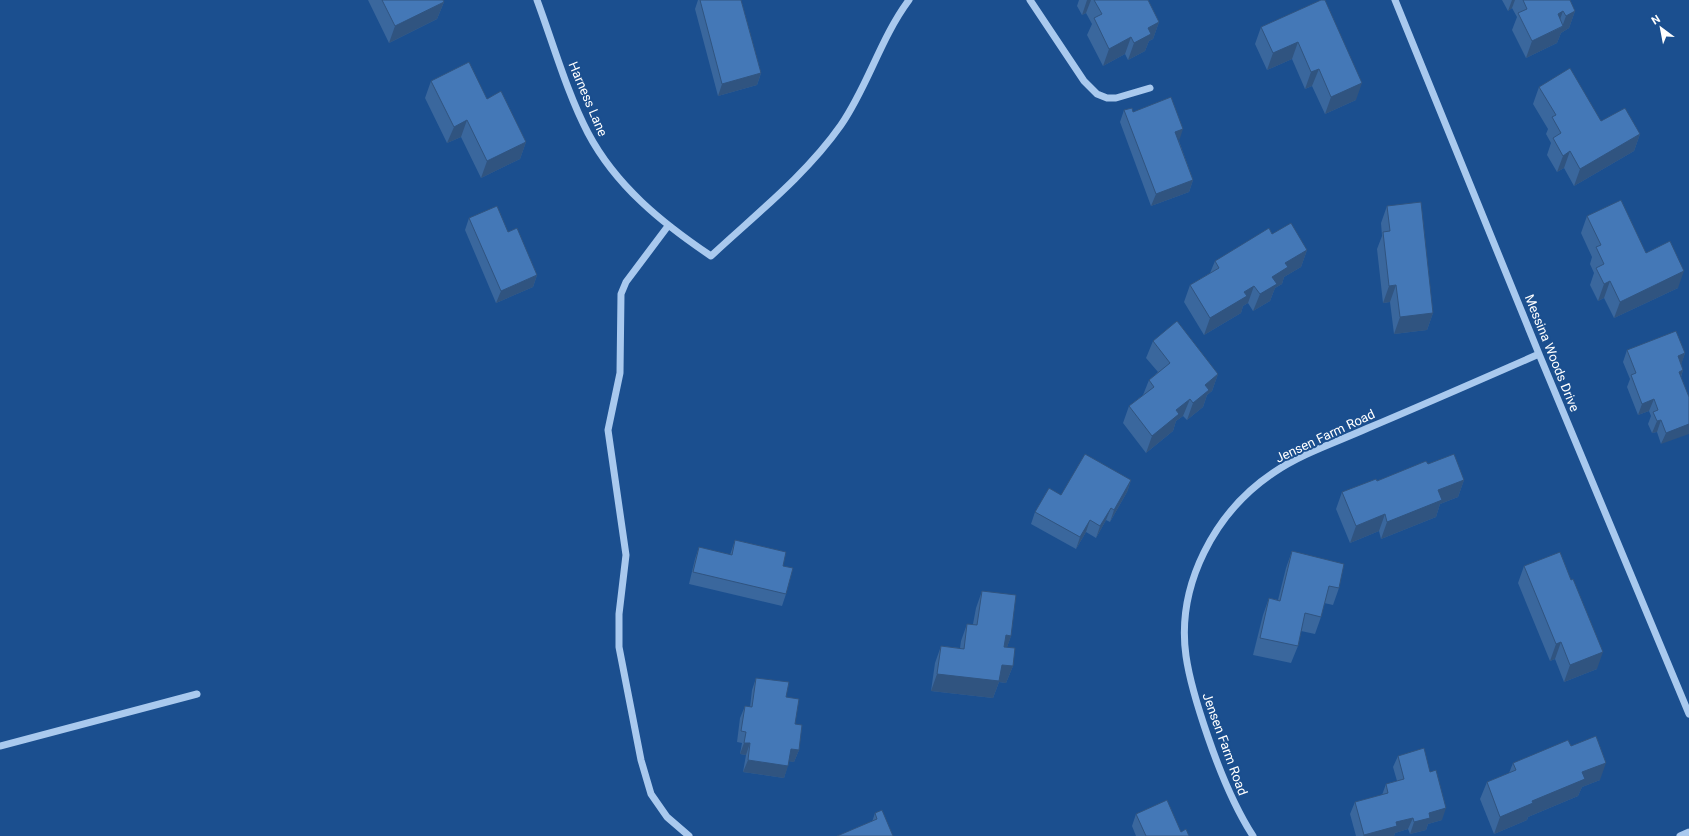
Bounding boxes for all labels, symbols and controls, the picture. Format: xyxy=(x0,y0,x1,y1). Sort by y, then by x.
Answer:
north arrow xyxy=(1641,8,1681,48)
text: N xyxy=(1649,12,1663,28)
street label: Harness Lane xyxy=(566,59,610,139)
street label: Messina Woods Drive xyxy=(1522,292,1582,414)
street label: Jensen Farm Road xyxy=(1273,406,1377,466)
street label: Jensen Farm Road xyxy=(1199,691,1251,797)

